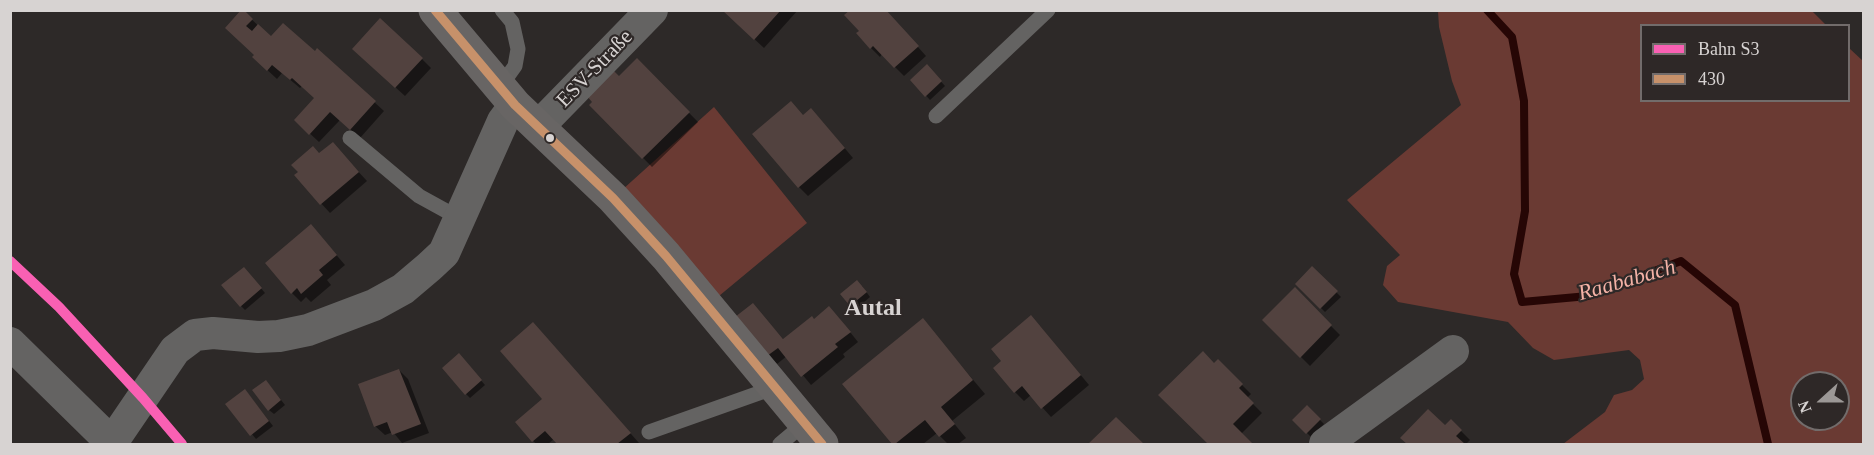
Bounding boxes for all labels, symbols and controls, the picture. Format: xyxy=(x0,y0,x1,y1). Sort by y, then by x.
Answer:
legend xyxy=(1640,24,1850,102)
street label: ESV-Straße xyxy=(552,25,638,113)
text: Bahn S3 xyxy=(1698,39,1760,59)
text: 430 xyxy=(1698,69,1725,89)
unlabelled marker xyxy=(544,132,556,144)
water label: Raababach xyxy=(1575,255,1679,307)
district label: Autal xyxy=(844,295,902,323)
north arrow xyxy=(1790,371,1850,431)
text: N xyxy=(1795,398,1815,415)

